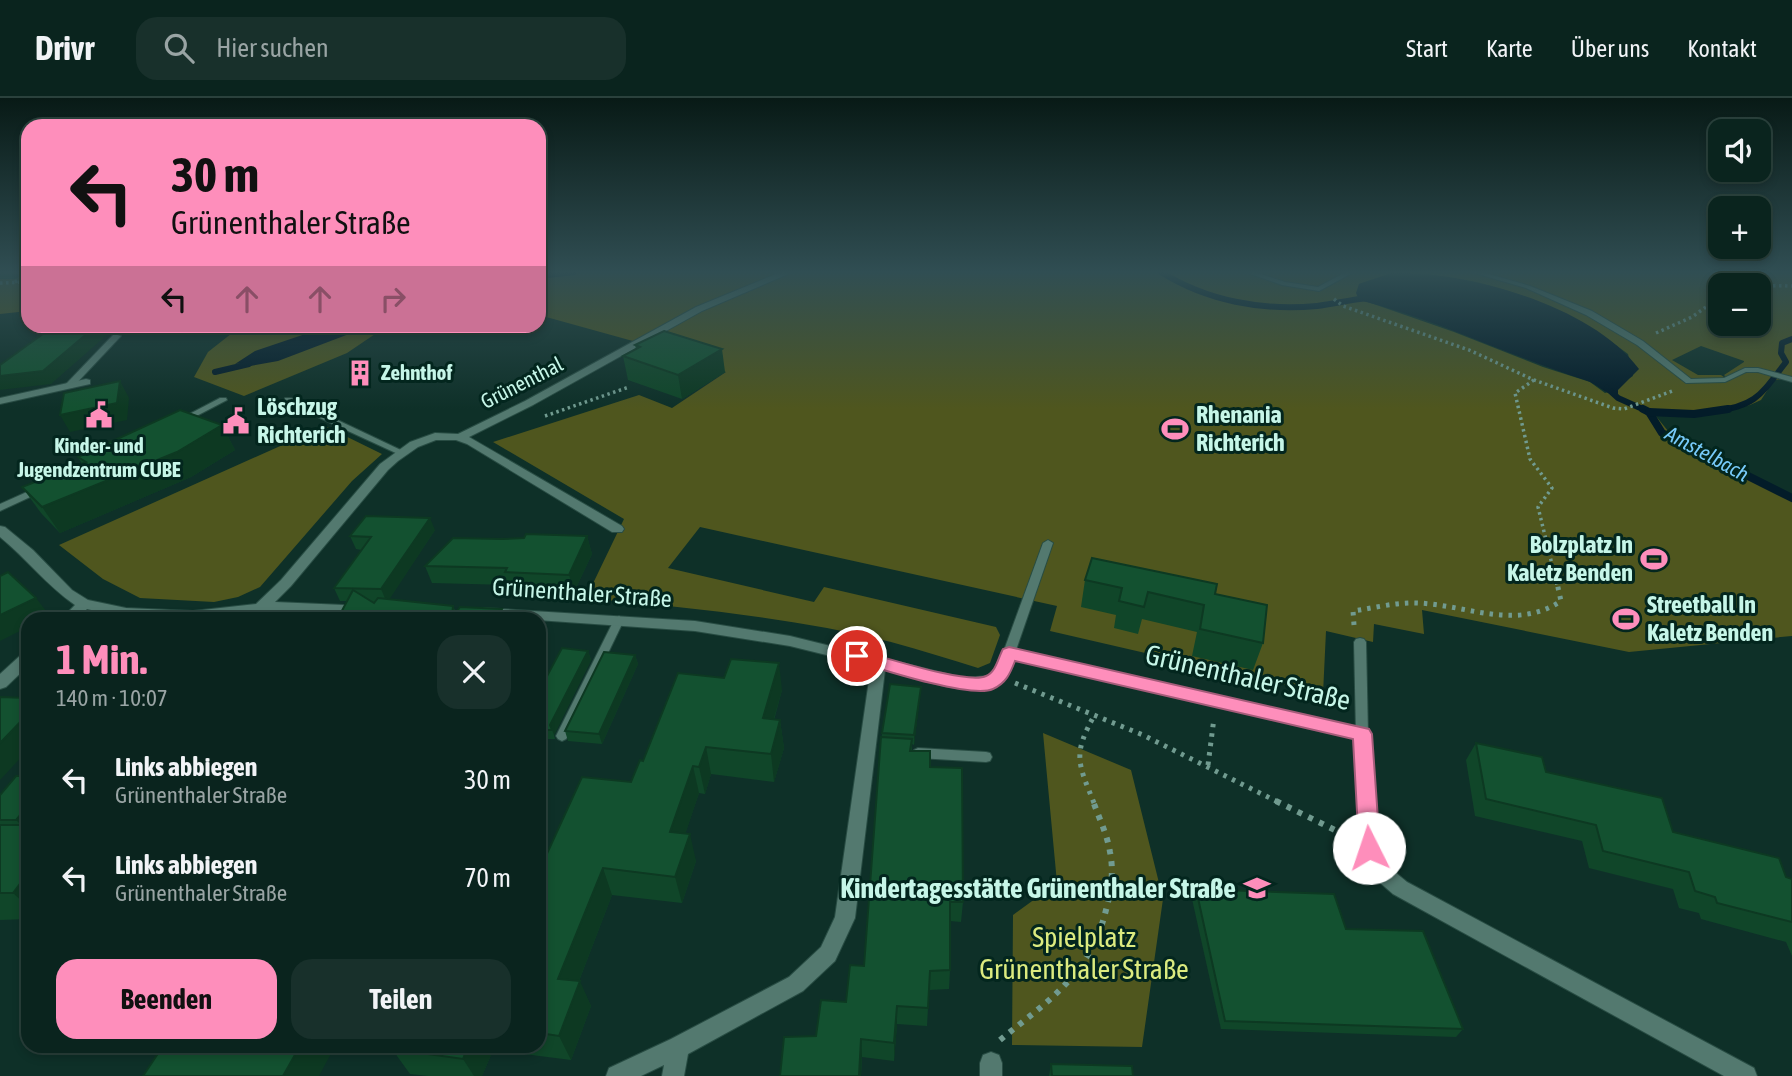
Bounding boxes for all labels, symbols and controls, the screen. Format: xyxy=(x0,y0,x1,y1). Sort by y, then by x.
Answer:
search box xyxy=(136,17,626,80)
text: Drivr xyxy=(35,29,94,67)
icon: search xyxy=(160,29,198,67)
text: Hier suchen xyxy=(216,33,329,63)
text: Start xyxy=(1406,35,1448,62)
text: Karte xyxy=(1486,35,1533,62)
text: Über uns xyxy=(1571,35,1649,62)
text: Kontakt xyxy=(1687,35,1757,62)
map controls xyxy=(1708,119,1771,336)
button: sound xyxy=(1708,119,1771,182)
text: 30 m xyxy=(171,146,259,202)
icon: left xyxy=(56,147,147,238)
button: + xyxy=(1708,196,1771,259)
text: Grünenthaler Straße xyxy=(171,204,410,241)
button: − xyxy=(1708,273,1771,336)
icon: left xyxy=(155,280,193,318)
icon: ahead xyxy=(228,280,266,318)
icon: ahead xyxy=(301,280,339,318)
icon: right xyxy=(374,280,412,318)
street label: Grünenthal xyxy=(476,351,567,413)
building icon: Zehnthof xyxy=(345,358,375,388)
place label: Zehnthof xyxy=(381,360,452,384)
place label: Löschzug Richterich xyxy=(257,393,346,448)
public building icon: Kinder- und Jugendzentrum CUBE xyxy=(84,400,114,430)
place label: Rhenania Richterich xyxy=(1196,401,1285,456)
public building icon: Löschzug Richterich xyxy=(221,406,251,436)
sports icon: Rhenania Richterich xyxy=(1160,414,1190,444)
water label: Amstelbach xyxy=(1661,420,1753,486)
place label: Kinder- und Jugendzentrum CUBE xyxy=(16,433,181,481)
place label: Bolzplatz In Kaletz Benden xyxy=(1507,531,1633,586)
sports icon: Bolzplatz In Kaletz Benden xyxy=(1639,544,1669,574)
street label: Grünenthaler Straße xyxy=(492,573,673,612)
place label: Streetball In Kaletz Benden xyxy=(1647,591,1773,646)
sports icon: Streetball In Kaletz Benden xyxy=(1611,604,1641,634)
pin xyxy=(827,626,887,686)
text: 1 Min. xyxy=(56,635,147,683)
button: close xyxy=(437,635,511,709)
icon: arrive xyxy=(838,637,876,675)
street label: Grünenthaler Straße xyxy=(1142,638,1354,716)
text: 140 m · 10:07 xyxy=(56,685,168,711)
text: Links abbiegen xyxy=(115,752,257,782)
icon: left xyxy=(56,761,94,799)
text: 30 m xyxy=(464,765,511,795)
text: Grünenthaler Straße xyxy=(115,782,287,808)
position arrow xyxy=(1332,811,1406,885)
text: Links abbiegen xyxy=(115,850,257,880)
icon: left xyxy=(56,859,94,897)
text: 70 m xyxy=(464,863,511,893)
place label: Kindertagesstätte Grünenthaler Straße xyxy=(840,872,1236,904)
school or university icon: Kindertagesstätte Grünenthaler Straße xyxy=(1242,873,1272,903)
text: Grünenthaler Straße xyxy=(115,880,287,906)
park label: Spielplatz Grünenthaler Straße xyxy=(979,921,1189,985)
button: Beenden xyxy=(56,959,277,1039)
button: Teilen xyxy=(291,959,511,1039)

